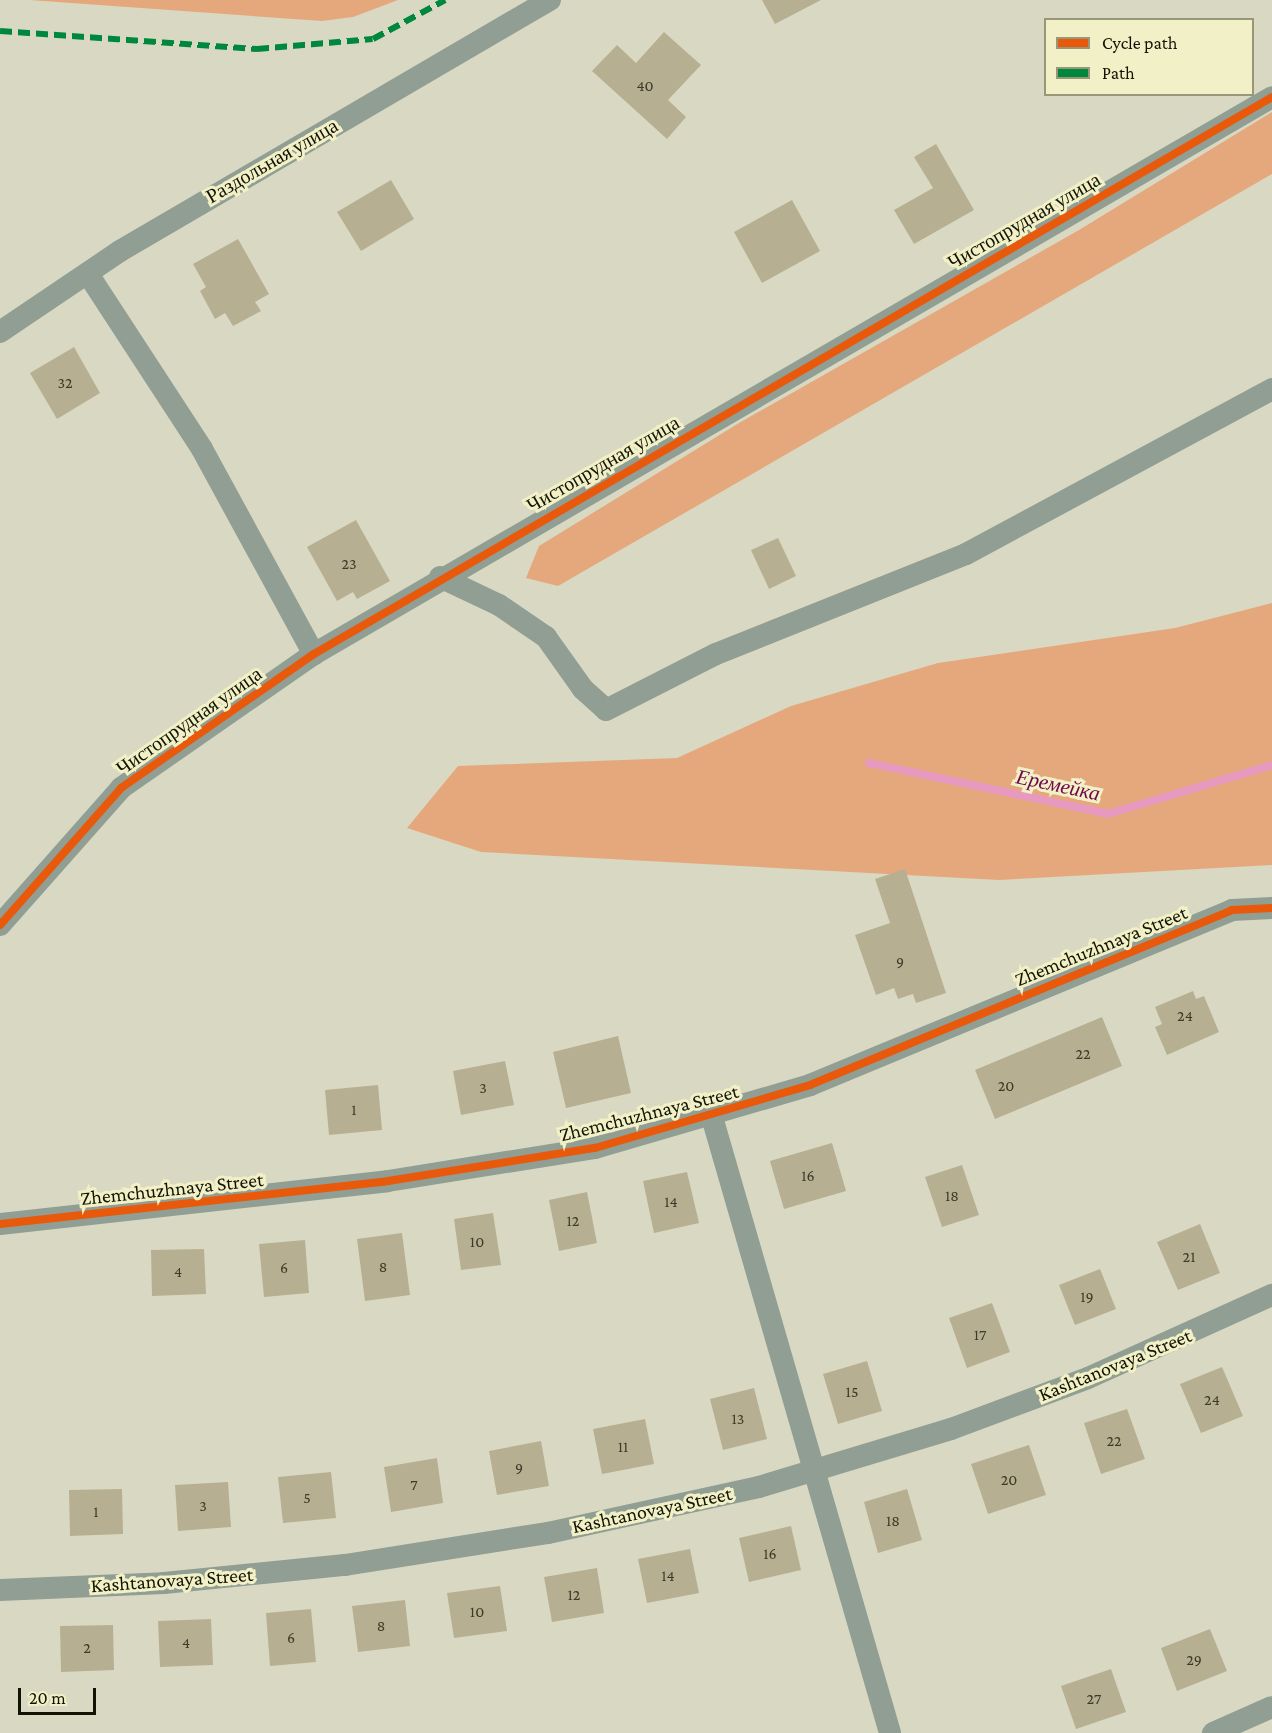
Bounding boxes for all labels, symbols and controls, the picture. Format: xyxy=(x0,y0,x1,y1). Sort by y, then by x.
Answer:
legend xyxy=(1044,18,1254,96)
text: Cycle path xyxy=(1102,33,1177,53)
text: Path xyxy=(1102,63,1135,83)
house number: 40 xyxy=(636,76,654,96)
street label: Раздольная улица xyxy=(202,113,342,209)
street label: Чистопрудная улица xyxy=(943,168,1105,274)
house number: 32 xyxy=(57,373,73,393)
street label: Чистопрудная улица xyxy=(522,411,684,517)
house number: 23 xyxy=(341,554,357,574)
street label: Чистопрудная улица xyxy=(112,662,266,780)
water label: Еремейка xyxy=(1014,764,1102,806)
street label: Zhemchuzhnaya Street xyxy=(1011,900,1191,992)
house number: 9 xyxy=(896,952,904,972)
house number: 24 xyxy=(1177,1006,1193,1026)
house number: 22 xyxy=(1075,1044,1091,1064)
house number: 20 xyxy=(998,1076,1014,1096)
house number: 3 xyxy=(479,1078,487,1098)
street label: Zhemchuzhnaya Street xyxy=(557,1079,741,1147)
house number: 1 xyxy=(351,1100,357,1120)
house number: 16 xyxy=(801,1166,815,1186)
street label: Zhemchuzhnaya Street xyxy=(79,1167,265,1211)
house number: 18 xyxy=(945,1186,959,1206)
house number: 14 xyxy=(664,1192,678,1212)
house number: 12 xyxy=(567,1211,579,1231)
house number: 10 xyxy=(470,1232,484,1252)
house number: 21 xyxy=(1183,1247,1195,1267)
house number: 8 xyxy=(379,1257,387,1277)
house number: 6 xyxy=(280,1258,288,1278)
house number: 4 xyxy=(174,1262,182,1282)
house number: 19 xyxy=(1080,1287,1094,1307)
street label: Kashtanovaya Street xyxy=(1035,1323,1195,1407)
house number: 17 xyxy=(974,1325,986,1345)
house number: 15 xyxy=(846,1382,858,1402)
house number: 24 xyxy=(1204,1390,1220,1410)
house number: 13 xyxy=(732,1409,744,1429)
house number: 22 xyxy=(1106,1431,1122,1451)
house number: 11 xyxy=(618,1437,628,1457)
house number: 9 xyxy=(515,1458,523,1478)
house number: 20 xyxy=(1001,1470,1017,1490)
house number: 7 xyxy=(410,1475,418,1495)
street label: Kashtanovaya Street xyxy=(570,1481,734,1539)
house number: 5 xyxy=(303,1488,311,1508)
house number: 3 xyxy=(199,1496,207,1516)
house number: 1 xyxy=(93,1502,99,1522)
house number: 18 xyxy=(886,1511,900,1531)
house number: 16 xyxy=(763,1544,777,1564)
street label: Kashtanovaya Street xyxy=(90,1562,254,1598)
house number: 14 xyxy=(661,1566,675,1586)
house number: 12 xyxy=(568,1585,580,1605)
house number: 10 xyxy=(470,1602,484,1622)
house number: 8 xyxy=(377,1616,385,1636)
house number: 6 xyxy=(287,1628,295,1648)
house number: 4 xyxy=(182,1633,190,1653)
house number: 2 xyxy=(83,1638,91,1658)
house number: 29 xyxy=(1186,1650,1202,1670)
scale bar xyxy=(21,1676,99,1714)
text: 20 m xyxy=(29,1688,66,1708)
house number: 27 xyxy=(1087,1689,1101,1709)

